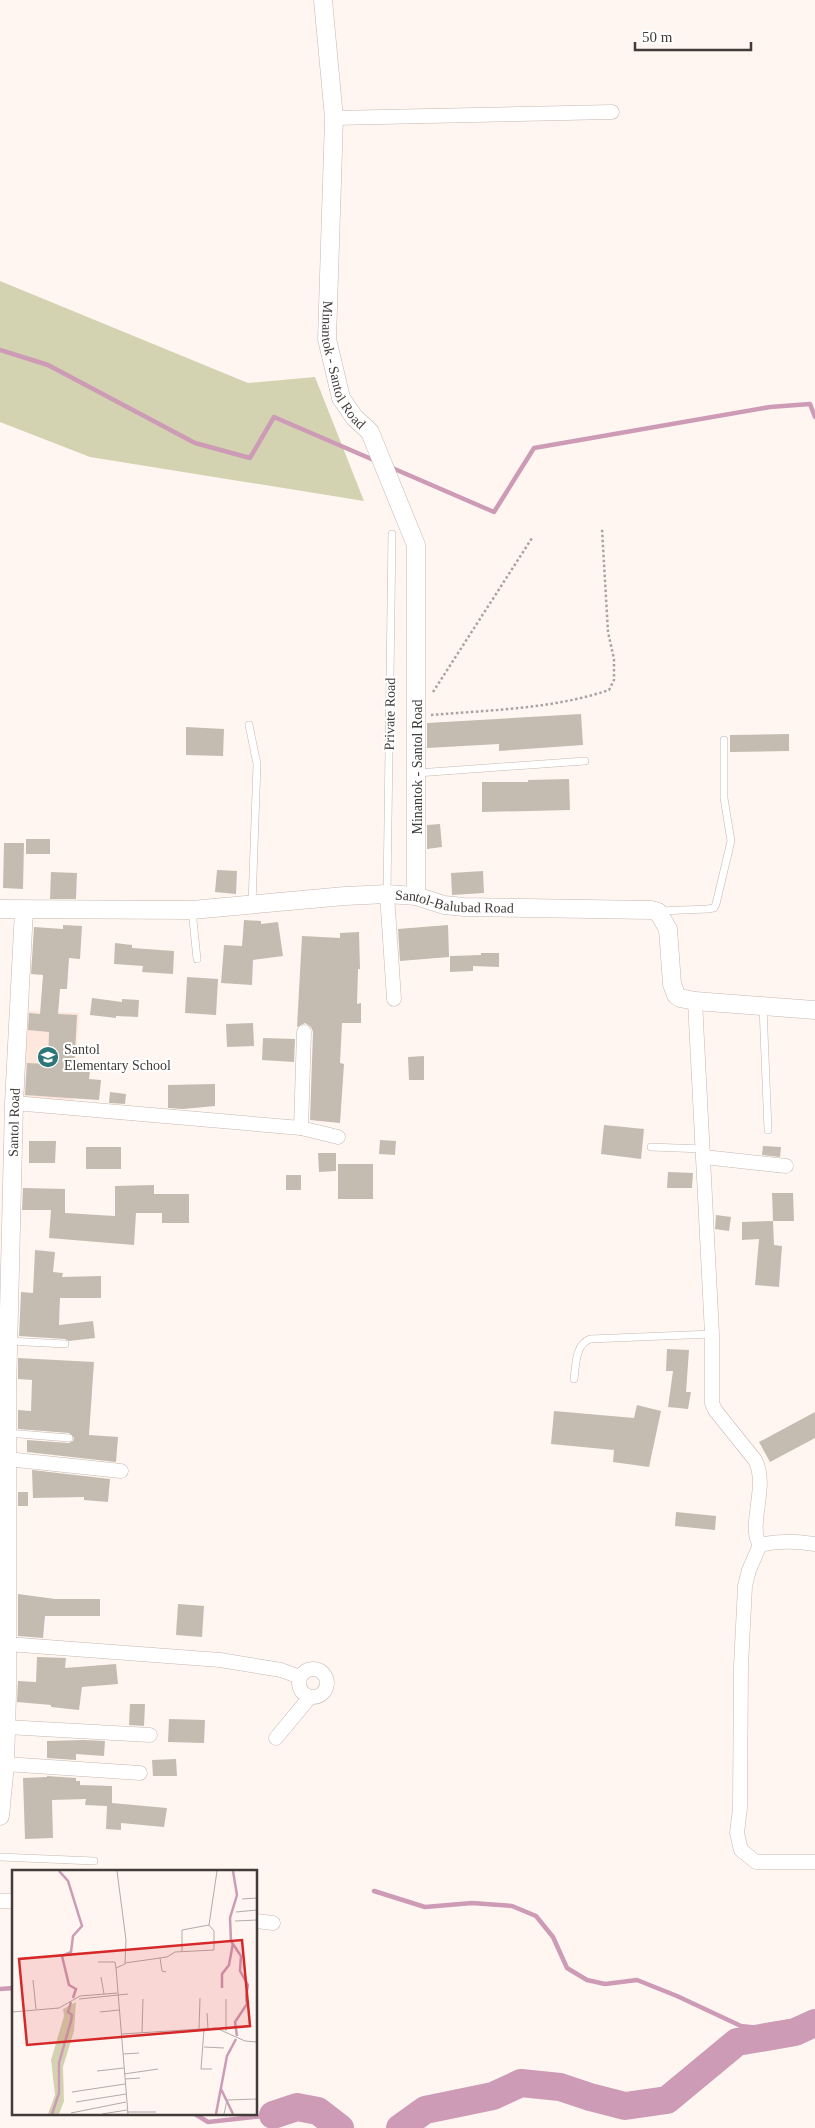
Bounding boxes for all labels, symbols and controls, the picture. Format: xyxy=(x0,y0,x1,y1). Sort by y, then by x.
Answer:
scale bar xyxy=(635,20,751,52)
text: 50 m xyxy=(642,29,673,45)
street label: Minantok - Santol Road xyxy=(319,301,369,432)
street label: Private Road xyxy=(382,678,398,750)
street label: Minantok - Santol Road xyxy=(410,700,425,834)
street label: Santol-Balubad Road xyxy=(395,887,514,915)
place label: Santol Elementary School xyxy=(64,1042,171,1073)
school or university icon: Santol Elementary School xyxy=(36,1045,60,1069)
street label: Santol Road xyxy=(5,1088,22,1157)
inset map xyxy=(12,1870,258,2116)

